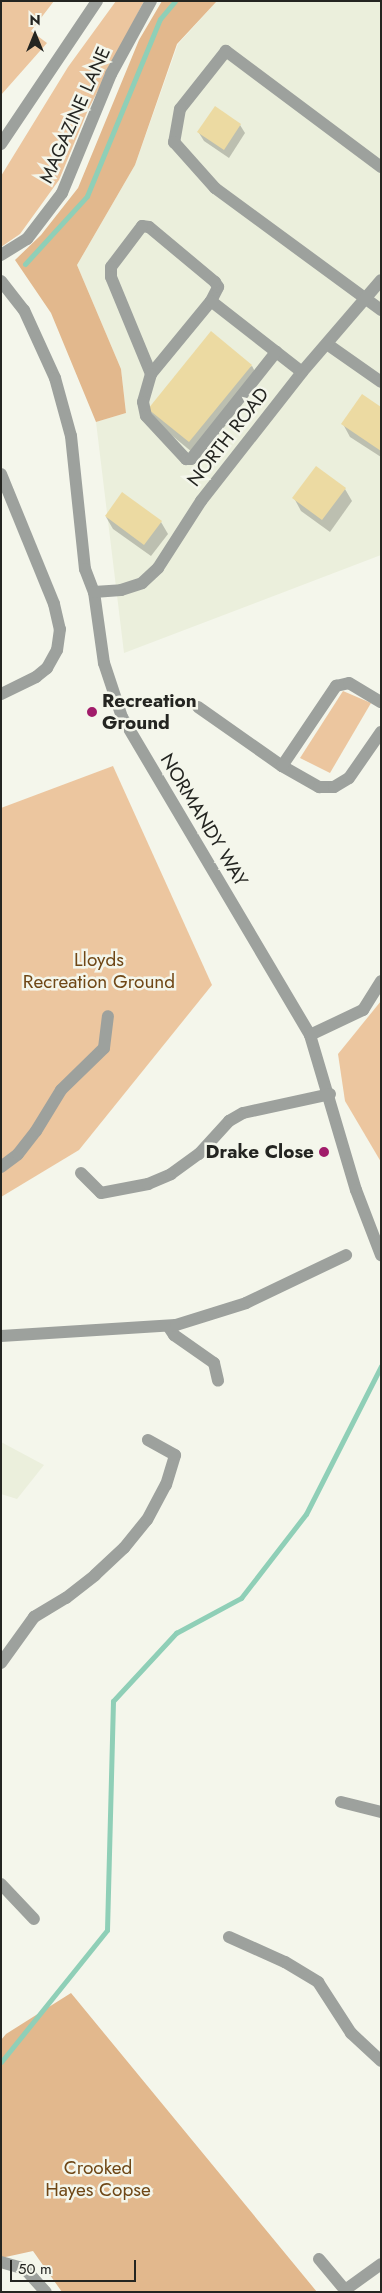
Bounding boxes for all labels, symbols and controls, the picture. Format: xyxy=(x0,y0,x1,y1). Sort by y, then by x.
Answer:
north arrow xyxy=(10,10,60,60)
text: N xyxy=(29,10,41,30)
street label: MAGAZINE LANE xyxy=(35,43,115,187)
street label: NORTH ROAD xyxy=(182,383,274,491)
place label: Recreation Ground xyxy=(102,690,197,734)
marker: Recreation Ground xyxy=(86,706,98,718)
street label: NORMANDY WAY xyxy=(155,750,253,890)
park label: Lloyds Recreation Ground xyxy=(23,949,175,993)
place label: Drake Close xyxy=(206,1141,314,1163)
marker: Drake Close xyxy=(318,1146,330,1158)
park label: Crooked Hayes Copse xyxy=(45,2157,151,2201)
scale bar xyxy=(12,2250,139,2282)
text: 50 m xyxy=(18,2258,52,2280)

